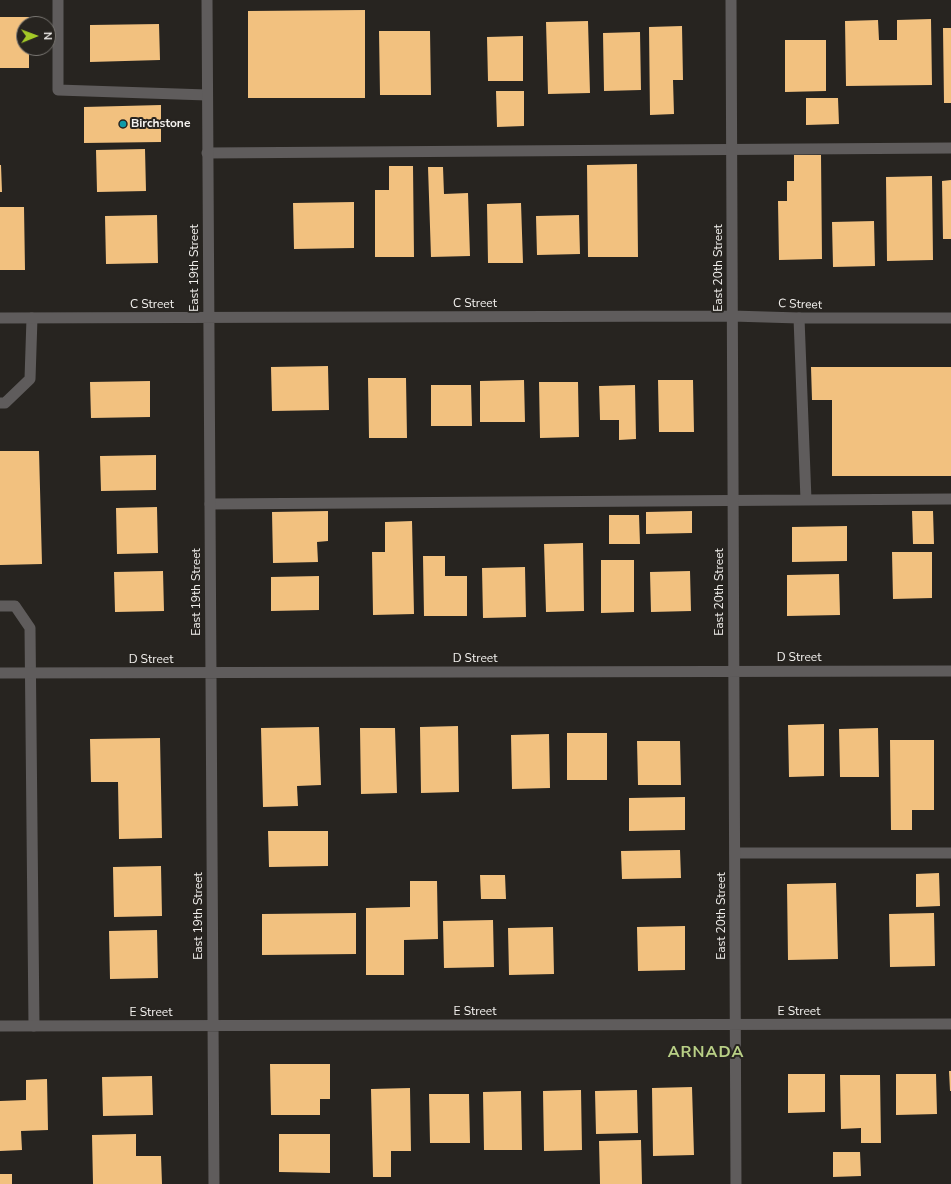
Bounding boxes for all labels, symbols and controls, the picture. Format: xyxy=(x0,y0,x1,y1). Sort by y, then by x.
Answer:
north arrow xyxy=(16,16,56,56)
text: N xyxy=(40,32,55,40)
place label: Birchstone xyxy=(131,117,190,131)
marker: Birchstone xyxy=(118,119,128,129)
street label: East 19th Street xyxy=(188,224,202,312)
street label: East 20th Street xyxy=(712,224,726,312)
street label: C Street xyxy=(453,297,497,311)
street label: C Street xyxy=(778,297,822,313)
street label: C Street xyxy=(130,298,174,312)
street label: East 19th Street xyxy=(190,548,204,636)
street label: East 20th Street xyxy=(713,548,727,636)
street label: D Street xyxy=(777,651,821,665)
street label: D Street xyxy=(453,652,497,666)
street label: D Street xyxy=(129,653,173,667)
street label: East 19th Street xyxy=(192,872,206,960)
street label: East 20th Street xyxy=(715,872,729,960)
street label: E Street xyxy=(454,1005,496,1019)
street label: E Street xyxy=(778,1005,820,1019)
street label: E Street xyxy=(130,1006,172,1020)
district label: ARNADA xyxy=(668,1043,744,1063)

